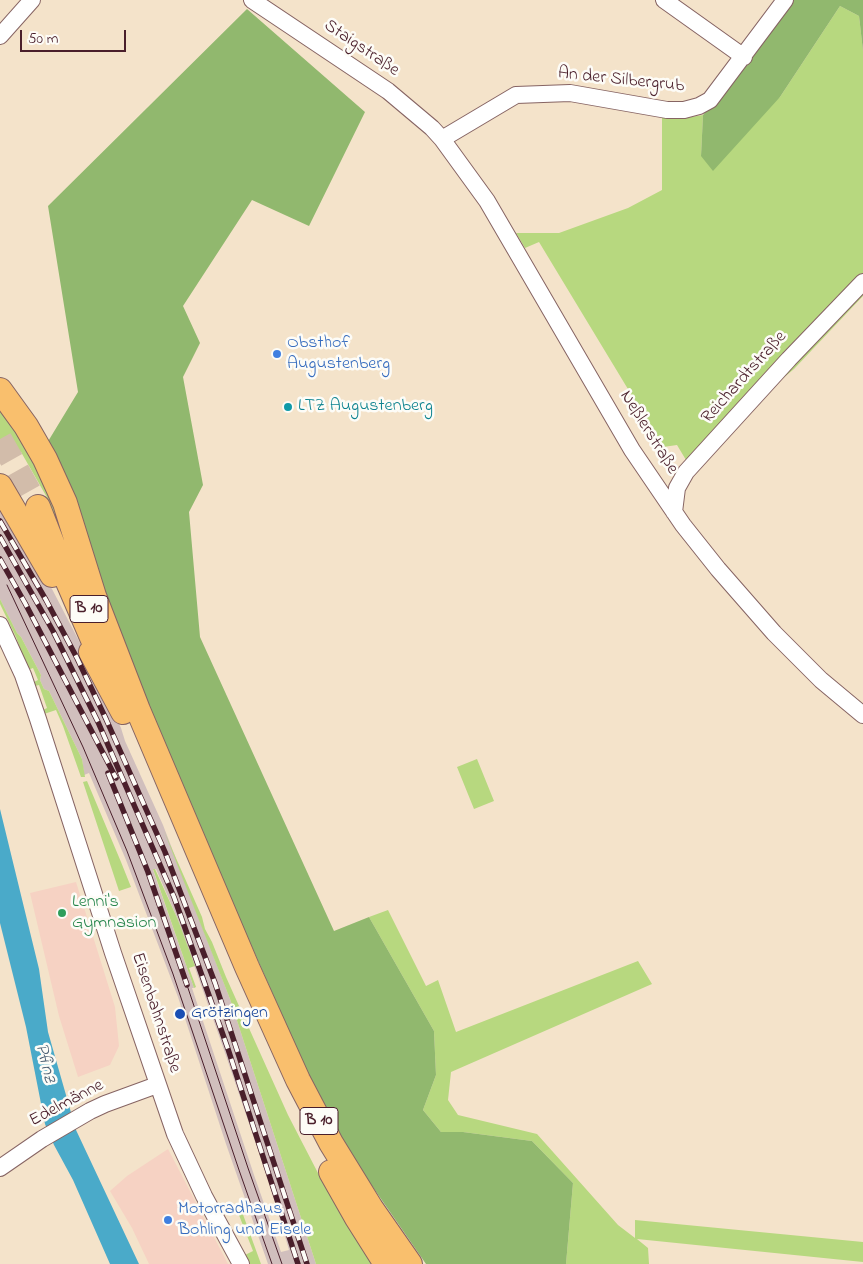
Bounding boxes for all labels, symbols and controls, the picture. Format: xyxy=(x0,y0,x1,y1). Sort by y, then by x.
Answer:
street label: Staigstraße xyxy=(319,16,403,82)
scale bar xyxy=(22,20,129,52)
text: 50 m xyxy=(28,28,58,50)
street label: An der Silbergrub xyxy=(557,64,685,98)
street label: Reichardtstraße xyxy=(698,327,792,429)
place label: Obsthof Augustenberg xyxy=(287,333,390,376)
marker: Obsthof Augustenberg xyxy=(271,348,283,360)
street label: Neßlerstraße xyxy=(614,387,682,479)
place label: LTZ Augustenberg xyxy=(298,396,433,418)
marker: LTZ Augustenberg xyxy=(282,401,294,413)
road number: B 10 xyxy=(70,596,108,622)
place label: Lenni's Gymnasion xyxy=(72,892,156,934)
marker: Lenni's Gymnasion xyxy=(56,907,68,919)
street label: Eisenbahnstraße xyxy=(125,950,185,1076)
place label: Grötzingen xyxy=(191,1003,268,1025)
marker: Grötzingen xyxy=(173,1007,187,1021)
water label: Pfinz xyxy=(28,1041,60,1085)
street label: Edelmänne xyxy=(26,1075,108,1133)
road number: B 10 xyxy=(300,1108,338,1134)
place label: Motorradhaus Bohling und Eisele xyxy=(178,1199,311,1242)
marker: Motorradhaus Bohling und Eisele xyxy=(162,1214,174,1226)

